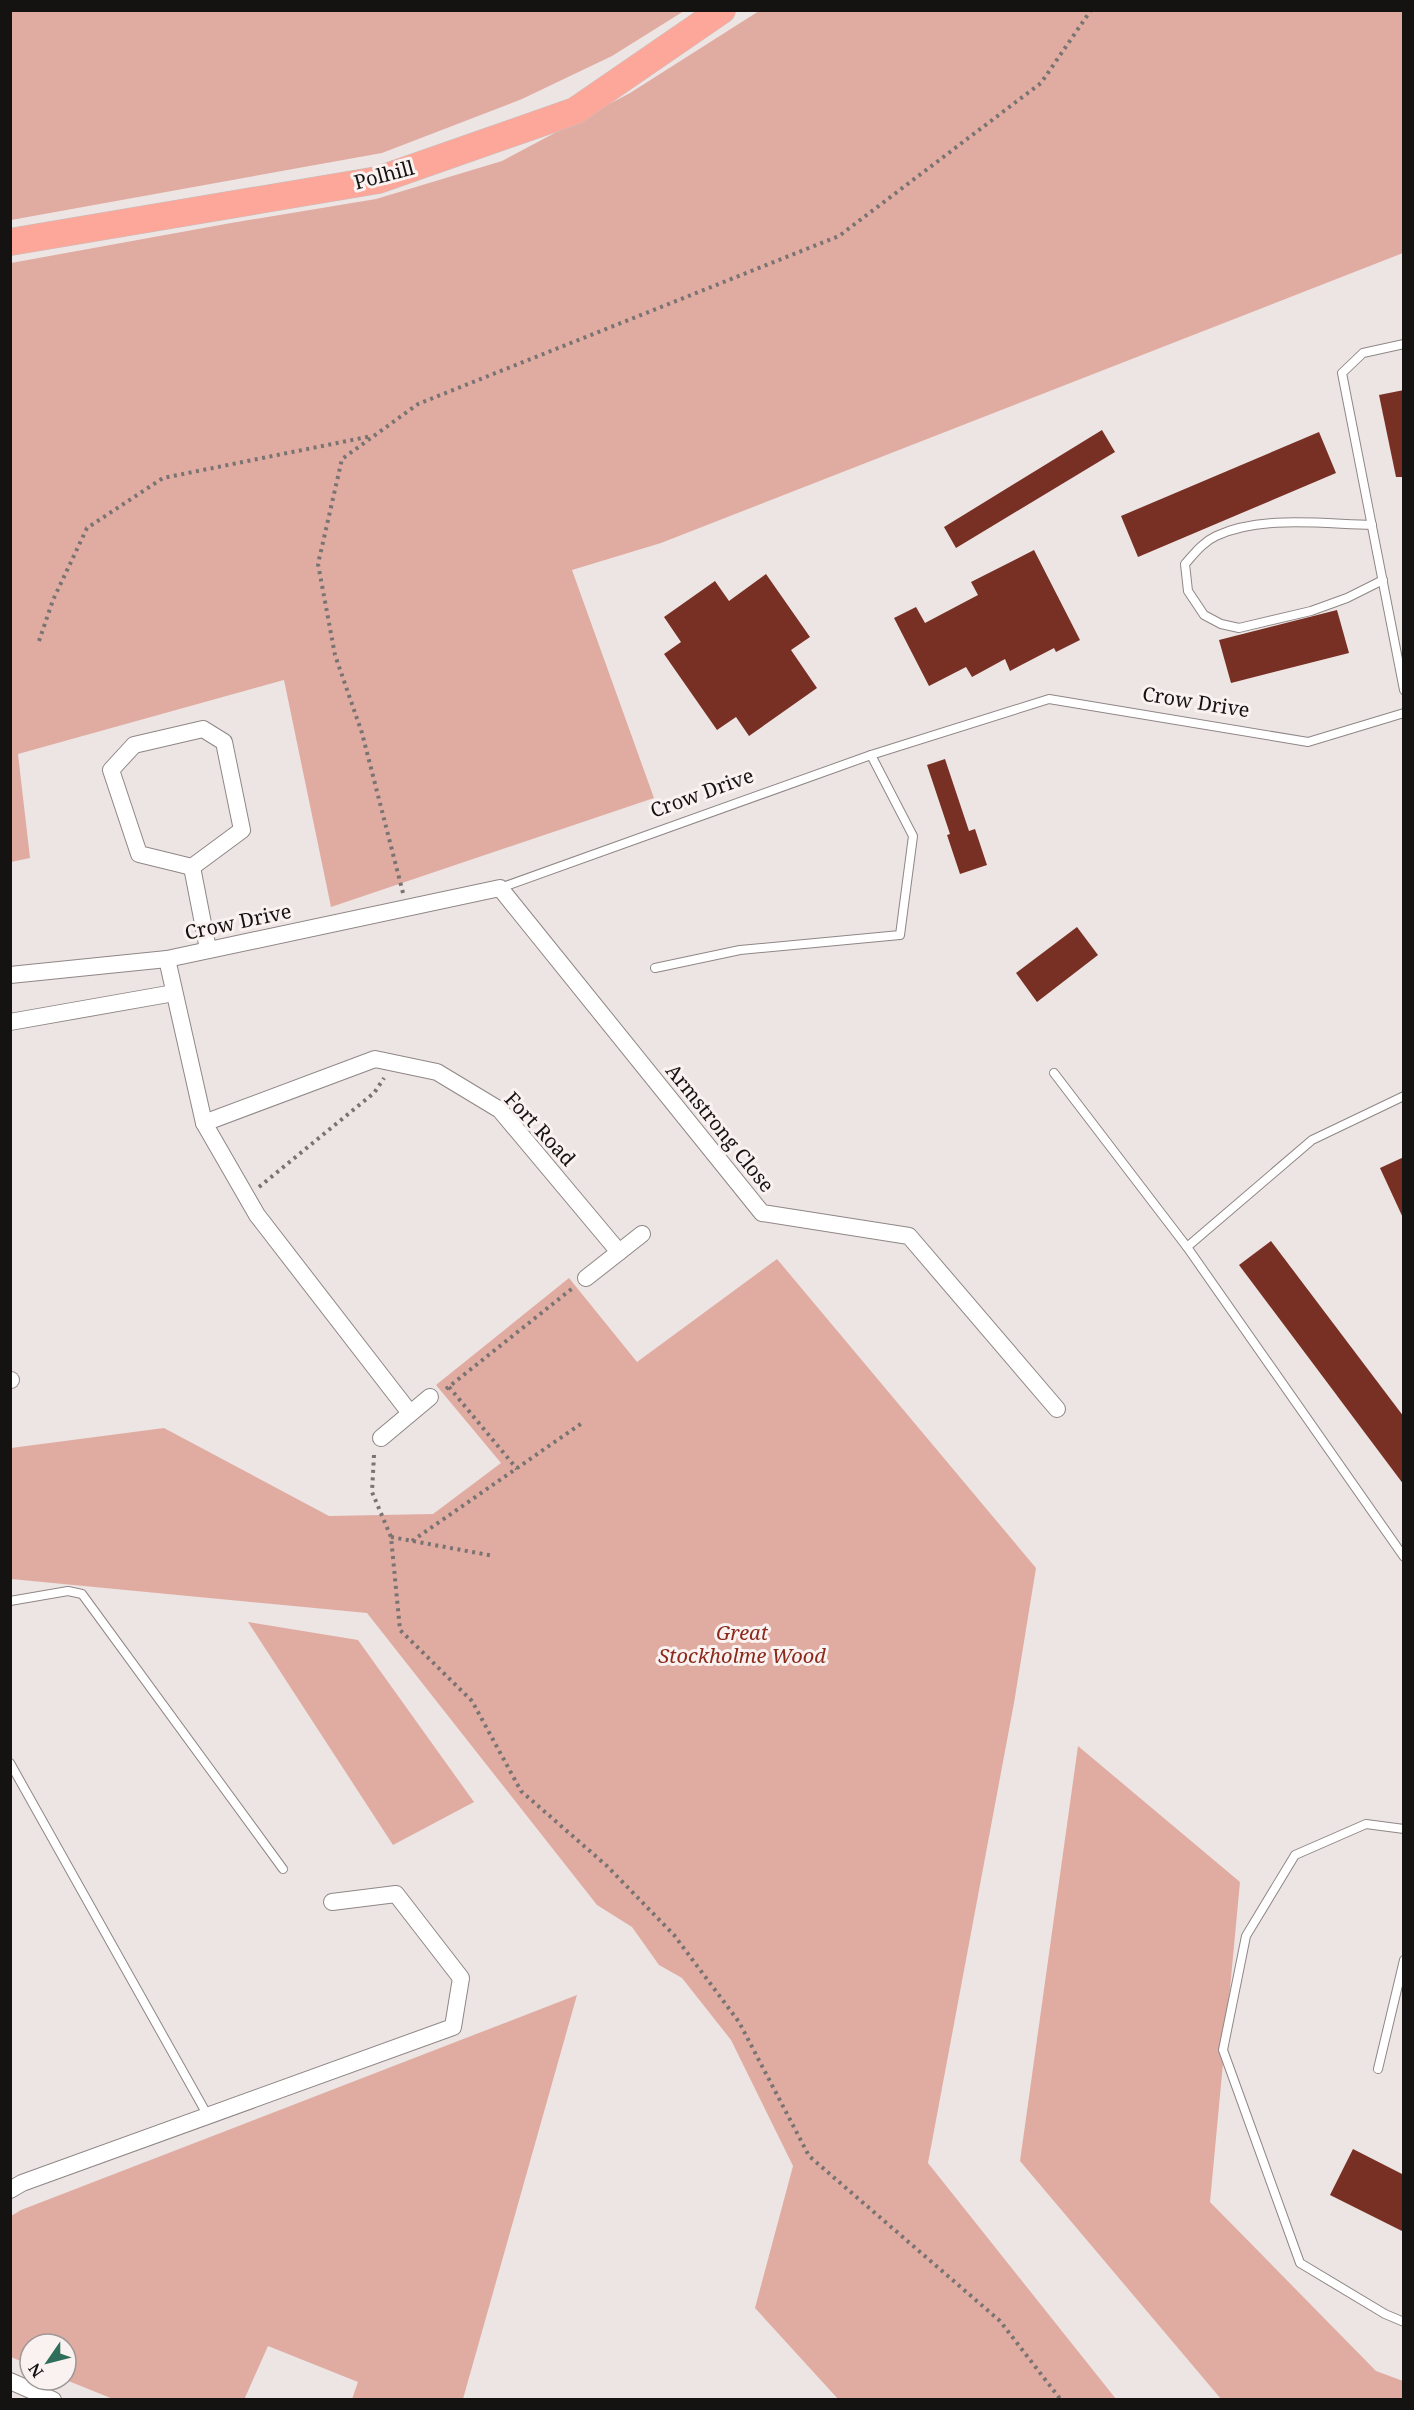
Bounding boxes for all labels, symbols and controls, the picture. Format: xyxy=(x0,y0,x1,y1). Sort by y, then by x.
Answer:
street label: Polhill xyxy=(351,154,417,195)
street label: Crow Drive xyxy=(1140,680,1252,723)
street label: Crow Drive xyxy=(646,761,757,824)
street label: Crow Drive xyxy=(182,897,294,946)
street label: Armstrong Close xyxy=(660,1058,781,1198)
street label: Fort Road xyxy=(499,1086,582,1172)
park label: Great Stockholme Wood xyxy=(658,1619,826,1669)
north arrow xyxy=(18,2332,78,2392)
text: N xyxy=(23,2359,48,2382)

